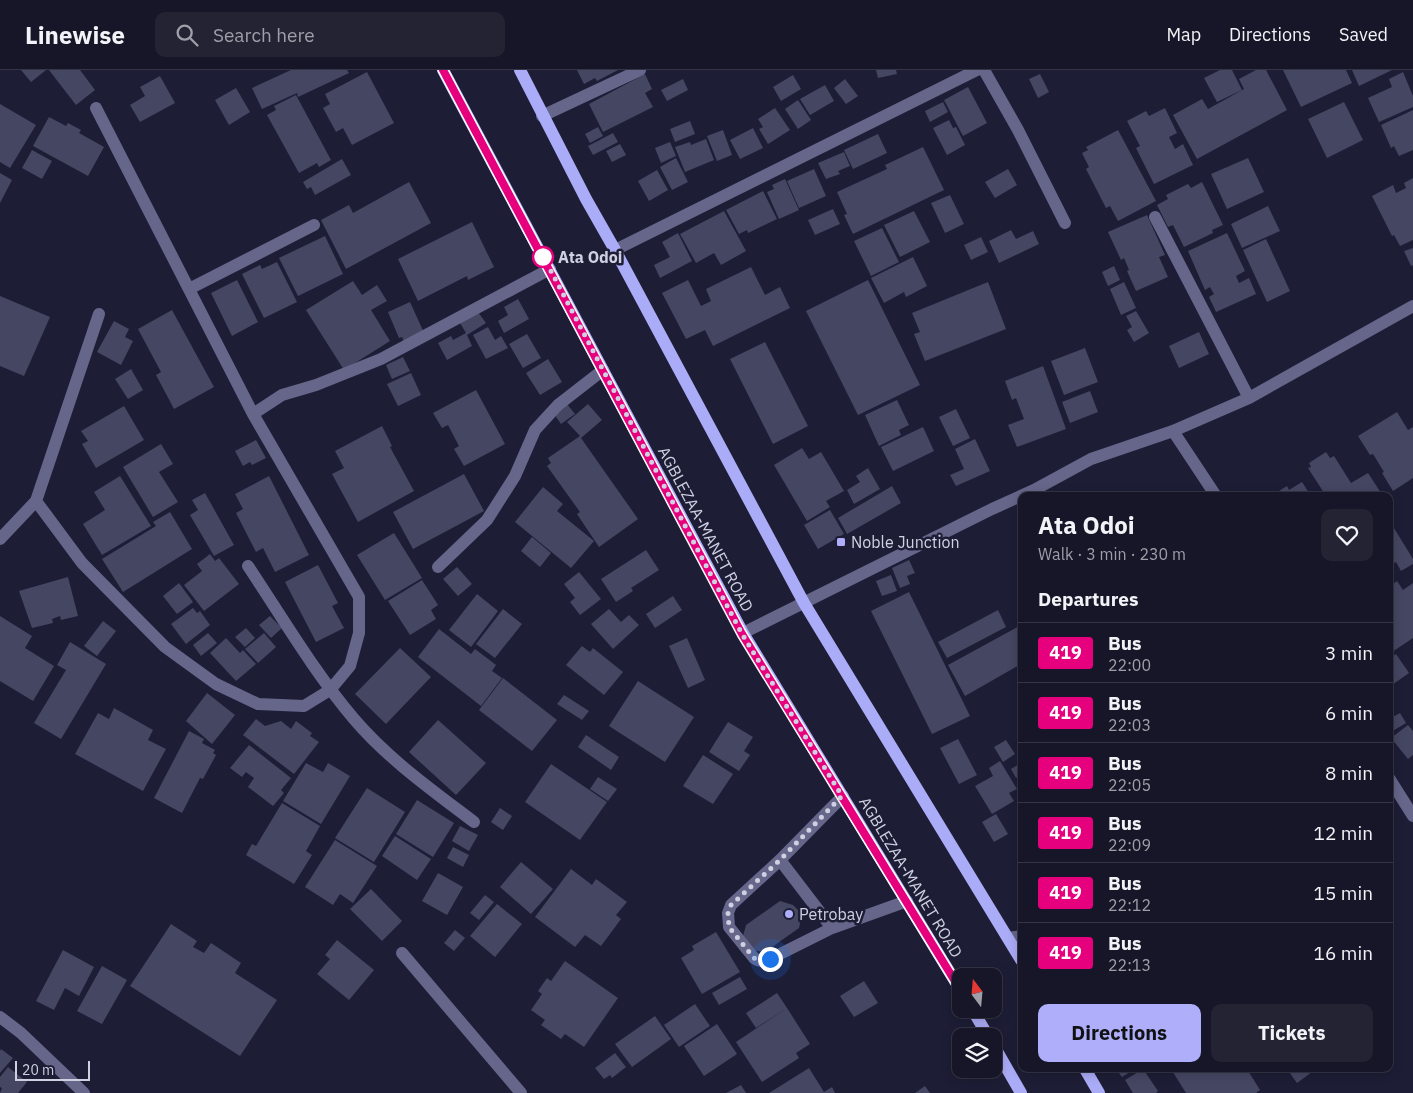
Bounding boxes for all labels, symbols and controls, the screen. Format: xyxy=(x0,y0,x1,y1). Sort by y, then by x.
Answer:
search box xyxy=(155,12,505,57)
text: Linewise xyxy=(25,19,125,51)
icon: search xyxy=(173,21,201,49)
text: Search here xyxy=(213,23,315,47)
text: Map xyxy=(1166,23,1201,46)
text: Directions xyxy=(1229,23,1311,46)
text: Saved xyxy=(1339,23,1388,46)
marker: Ata Odoi xyxy=(532,246,554,268)
place label: Ata Odoi xyxy=(558,247,622,267)
street label: AGBLEZAA-MANET ROAD xyxy=(654,443,758,615)
text: Ata Odoi xyxy=(1038,509,1135,541)
button: heart xyxy=(1321,509,1373,561)
place label: Noble Junction xyxy=(851,532,960,552)
marker: Noble Junction xyxy=(835,536,847,548)
text: Walk · 3 min · 230 m xyxy=(1038,544,1186,564)
text: Departures xyxy=(1038,587,1138,611)
text: Bus xyxy=(1108,631,1142,655)
text: 419 xyxy=(1049,641,1082,664)
text: 3 min xyxy=(1325,641,1373,665)
text: 22:00 xyxy=(1108,655,1151,675)
text: Bus xyxy=(1108,691,1142,715)
text: 419 xyxy=(1049,701,1082,724)
text: 6 min xyxy=(1325,701,1373,725)
text: 22:03 xyxy=(1108,715,1151,735)
text: Bus xyxy=(1108,751,1142,775)
text: 419 xyxy=(1049,761,1082,784)
text: 8 min xyxy=(1325,761,1373,785)
text: 22:05 xyxy=(1108,775,1151,795)
street label: AGBLEZAA-MANET ROAD xyxy=(855,793,967,961)
text: Bus xyxy=(1108,811,1142,835)
text: 419 xyxy=(1049,821,1082,844)
text: 12 min xyxy=(1314,821,1373,845)
text: 22:09 xyxy=(1108,835,1151,855)
text: Bus xyxy=(1108,871,1142,895)
text: 419 xyxy=(1049,881,1082,904)
text: 15 min xyxy=(1314,881,1373,905)
text: 22:12 xyxy=(1108,895,1151,915)
place label: Petrobay xyxy=(799,904,863,924)
marker: Petrobay xyxy=(783,908,795,920)
text: Bus xyxy=(1108,931,1142,955)
text: 419 xyxy=(1049,941,1082,964)
text: 16 min xyxy=(1314,941,1373,965)
your location xyxy=(758,947,783,972)
text: 22:13 xyxy=(1108,955,1151,975)
north arrow xyxy=(952,968,1002,1018)
map controls xyxy=(952,968,1002,1078)
button: Directions xyxy=(1038,1004,1201,1062)
button: Tickets xyxy=(1211,1004,1373,1062)
button: layers xyxy=(952,1028,1002,1078)
scale bar xyxy=(15,1058,90,1081)
text: 20 m xyxy=(22,1061,54,1079)

